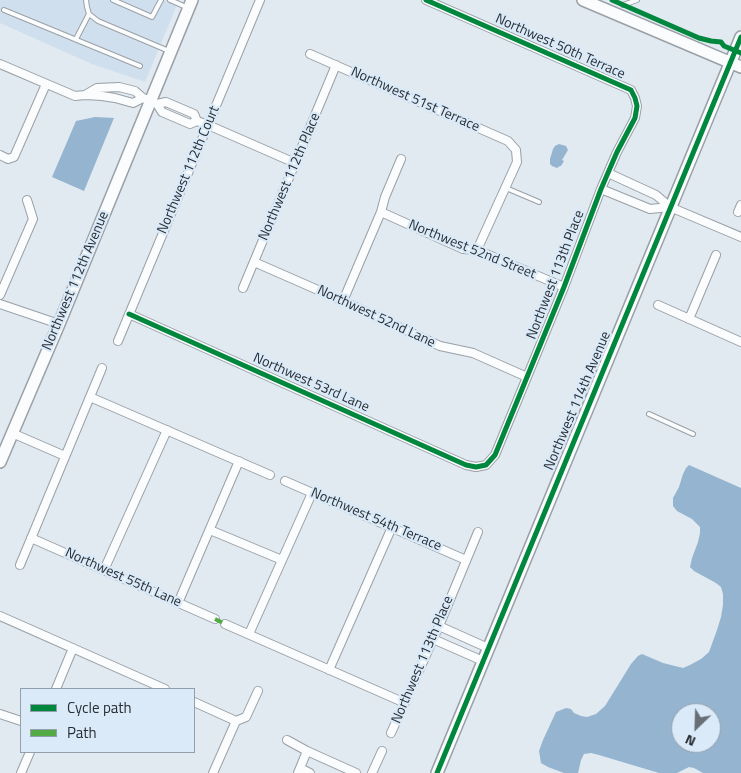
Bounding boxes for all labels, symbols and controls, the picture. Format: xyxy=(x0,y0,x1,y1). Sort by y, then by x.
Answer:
street label: Northwest 50th Terrace xyxy=(492,11,628,83)
street label: Northwest 51st Terrace xyxy=(348,64,482,136)
street label: Northwest 112th Court xyxy=(154,104,224,236)
street label: Northwest 112th Place xyxy=(256,111,324,243)
street label: Northwest 113th Place xyxy=(524,208,588,342)
street label: Northwest 112th Avenue xyxy=(39,209,113,353)
street label: Northwest 52nd Street xyxy=(406,217,538,283)
street label: Northwest 52nd Lane xyxy=(314,282,438,352)
street label: Northwest 114th Avenue xyxy=(541,329,615,473)
street label: Northwest 53rd Lane xyxy=(250,350,372,416)
street label: Northwest 54th Terrace xyxy=(308,485,444,555)
street label: Northwest 55th Lane xyxy=(62,545,184,611)
street label: Northwest 113th Place xyxy=(389,594,457,726)
legend xyxy=(20,688,195,753)
text: Cycle path xyxy=(67,696,132,719)
north arrow xyxy=(671,703,721,753)
text: Path xyxy=(67,721,97,744)
text: N xyxy=(681,730,699,753)

